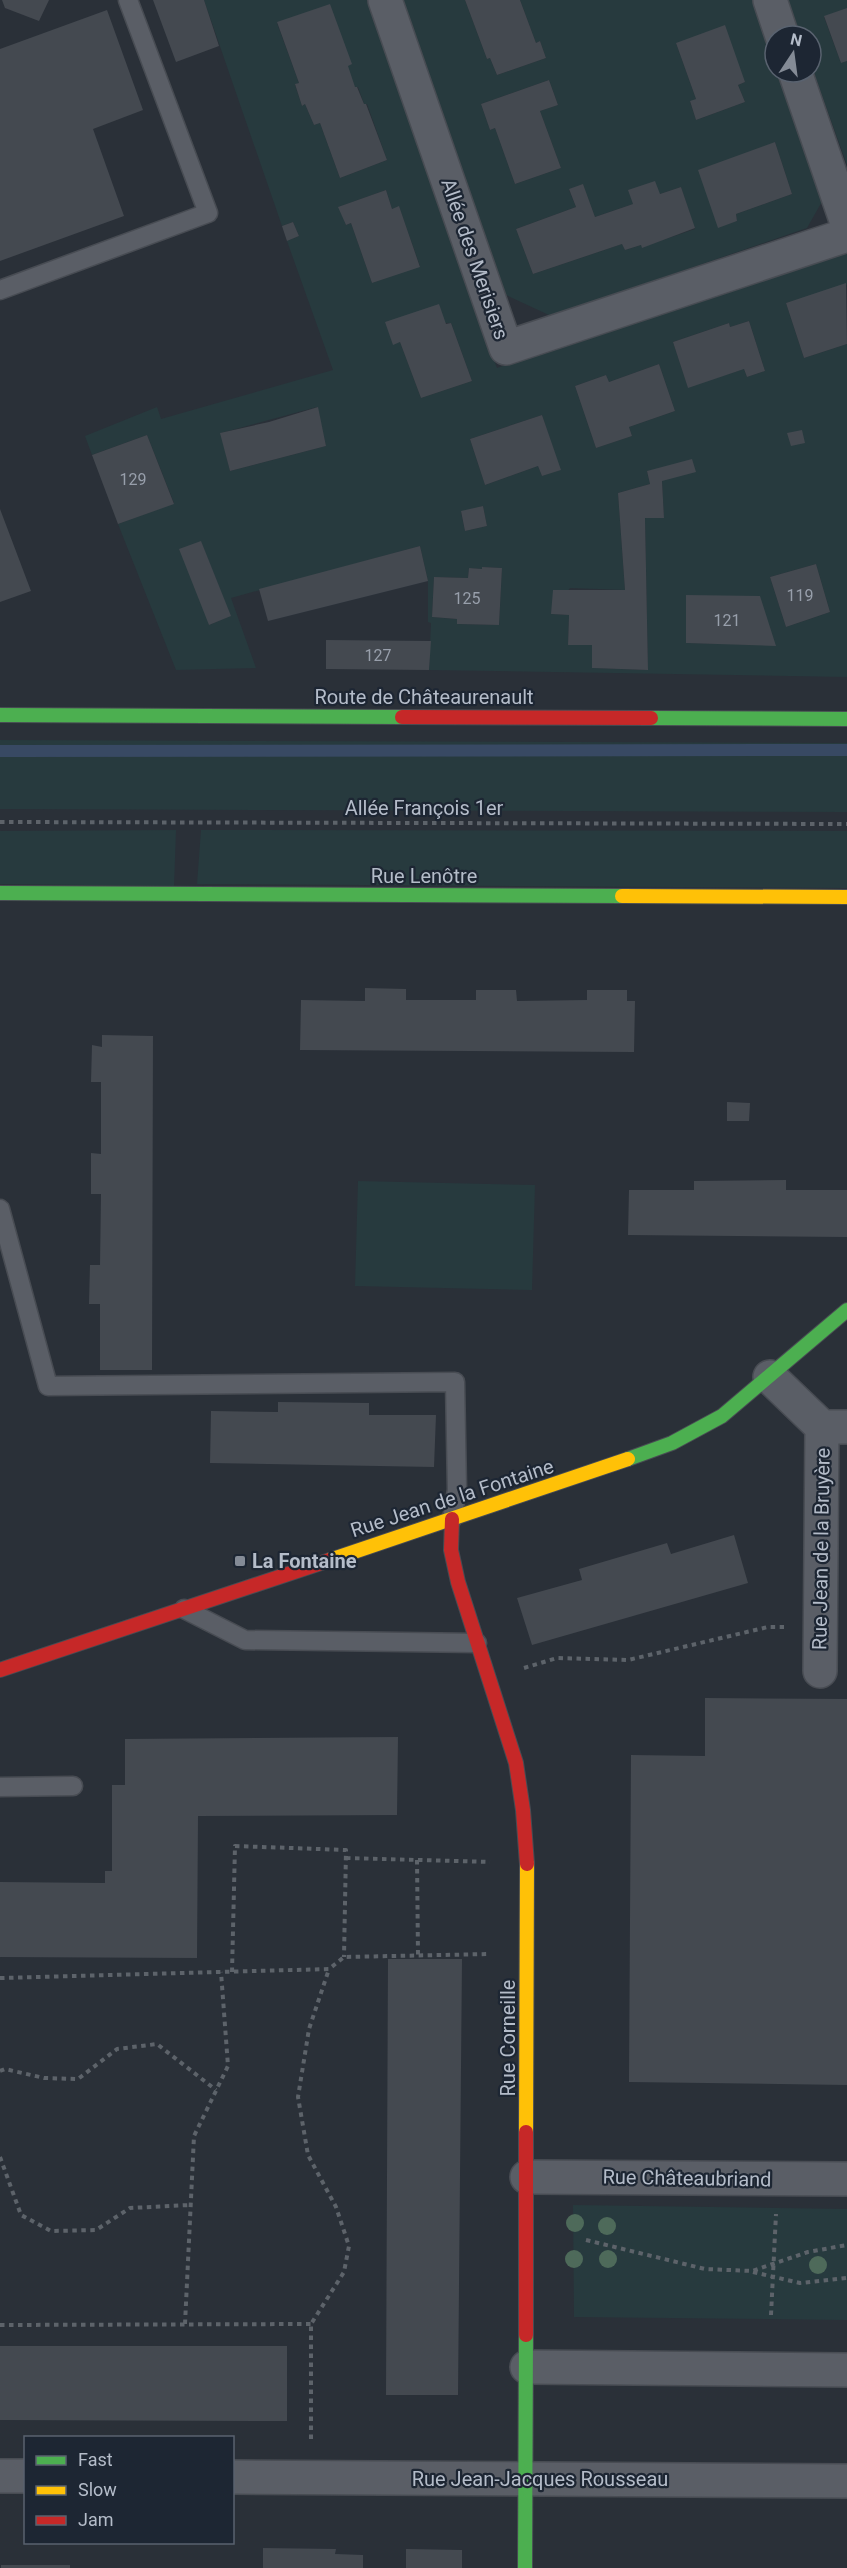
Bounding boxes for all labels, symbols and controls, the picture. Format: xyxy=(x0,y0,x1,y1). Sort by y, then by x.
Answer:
north arrow xyxy=(763,24,823,84)
text: N xyxy=(789,29,804,50)
street label: Allée des Merisiers xyxy=(436,175,514,343)
house number: 129 xyxy=(120,470,146,489)
house number: 119 xyxy=(787,586,813,605)
house number: 125 xyxy=(454,589,480,608)
house number: 121 xyxy=(714,611,740,630)
house number: 127 xyxy=(365,646,391,665)
street label: Route de Châteaurenault xyxy=(314,685,534,709)
street label: Allée François 1er xyxy=(345,796,504,820)
street label: Rue Lenôtre xyxy=(371,864,477,888)
street label: Rue Jean de la Bruyère xyxy=(807,1448,835,1650)
street label: Rue Jean de la Fontaine xyxy=(347,1454,557,1542)
place label: La Fontaine xyxy=(252,1549,357,1573)
marker: La Fontaine xyxy=(233,1554,247,1568)
street label: Rue Corneille xyxy=(496,1980,520,2096)
street label: Rue Châteaubriand xyxy=(602,2165,772,2191)
legend xyxy=(24,2436,234,2544)
text: Fast xyxy=(78,2449,113,2470)
street label: Rue Jean-Jacques Rousseau xyxy=(412,2467,668,2491)
text: Slow xyxy=(78,2479,117,2500)
text: Jam xyxy=(78,2509,114,2530)

